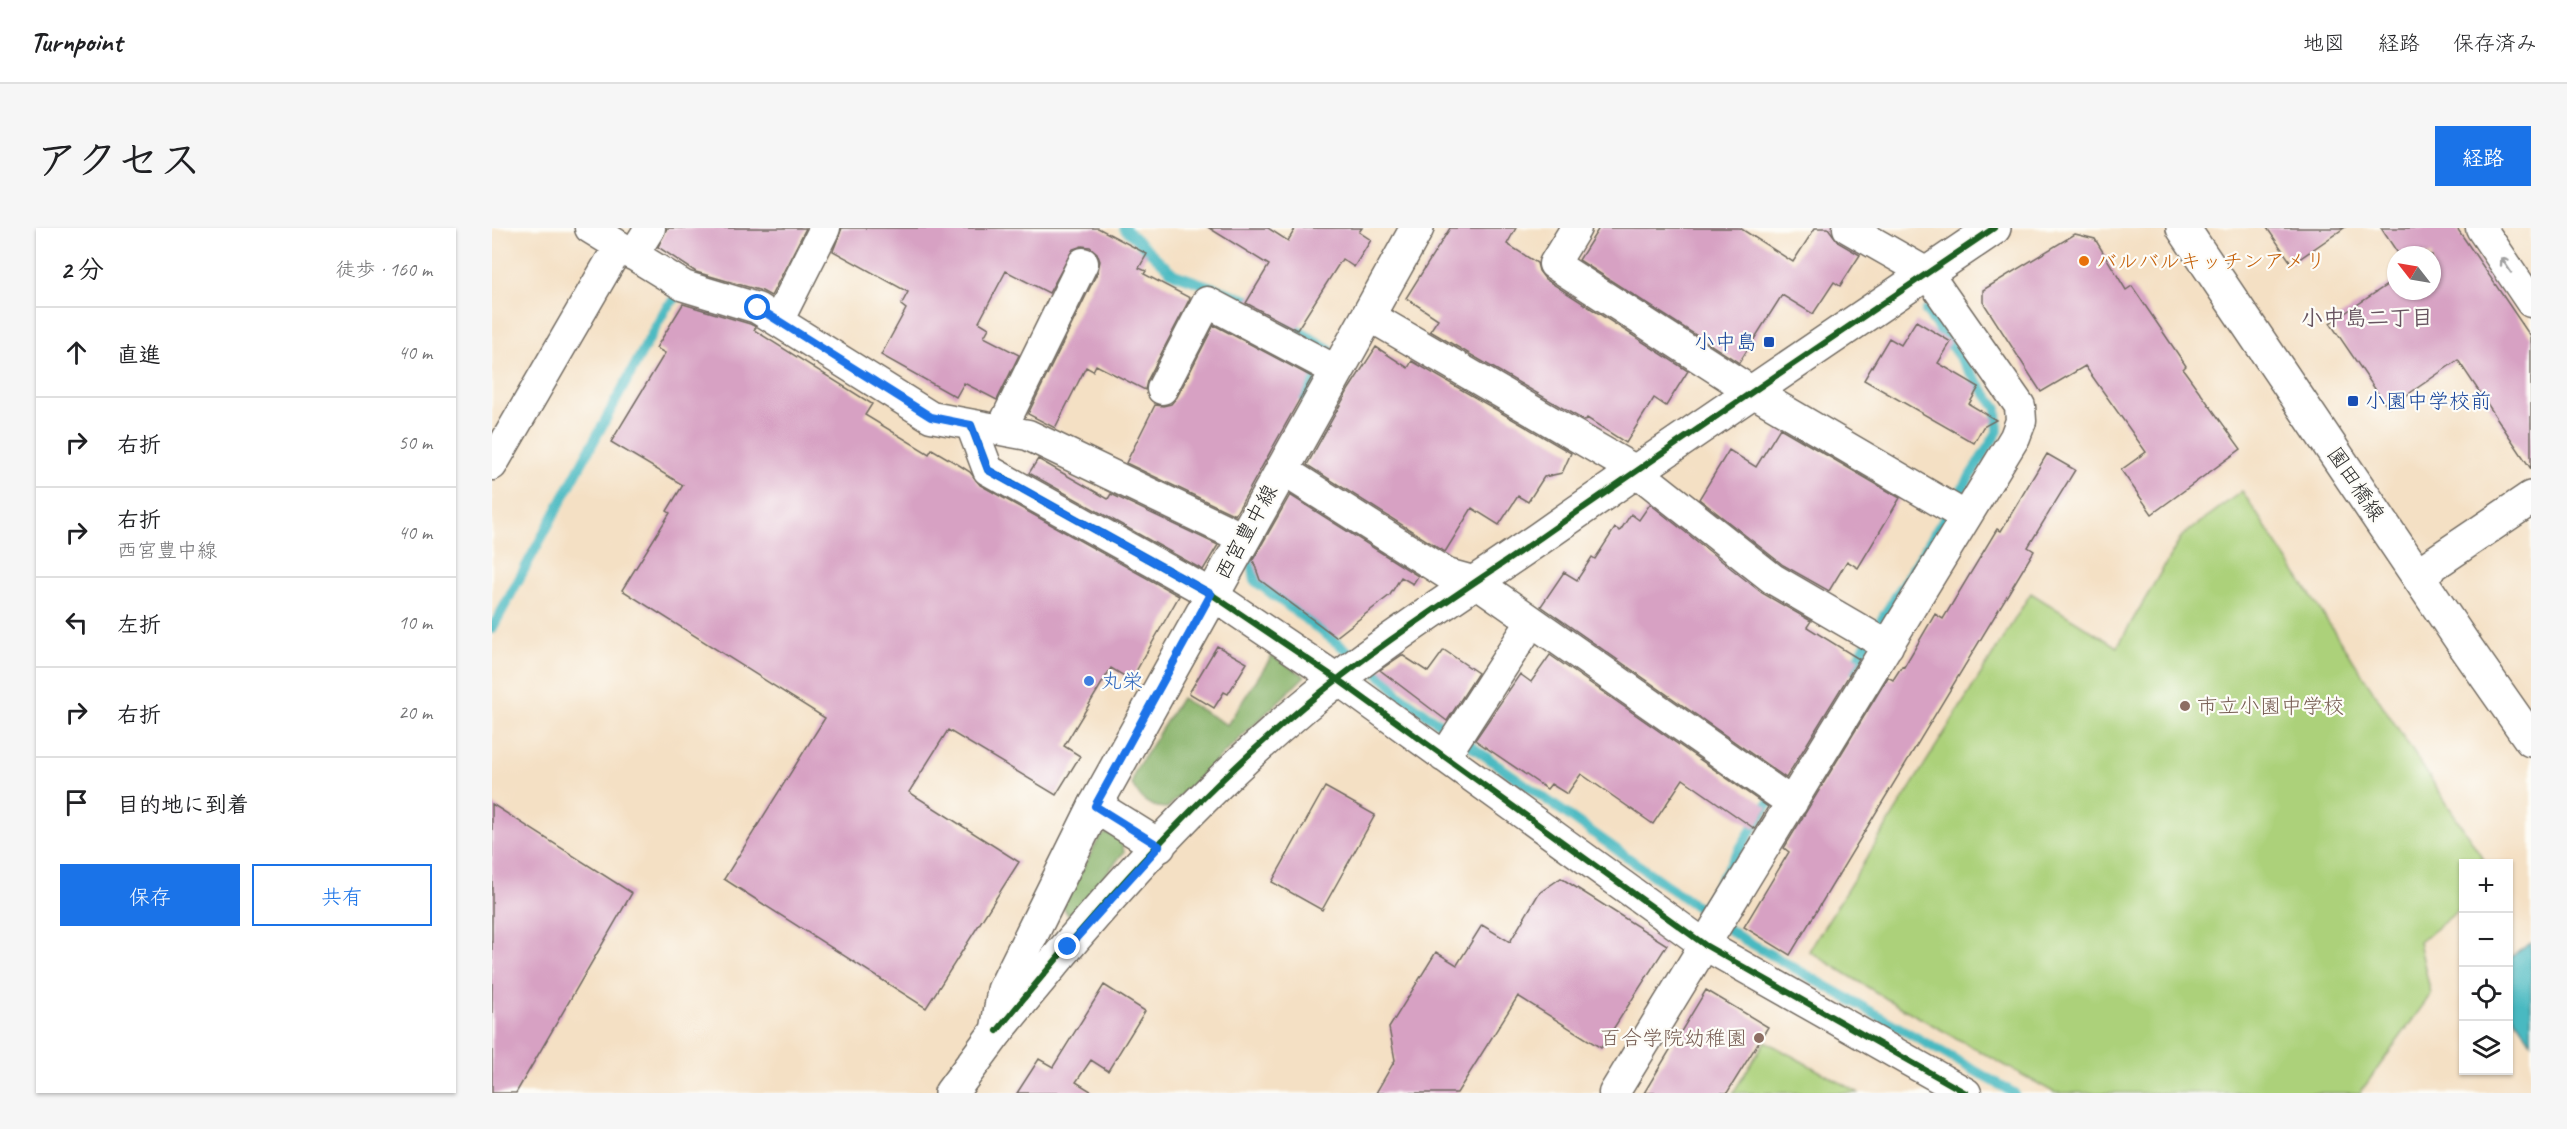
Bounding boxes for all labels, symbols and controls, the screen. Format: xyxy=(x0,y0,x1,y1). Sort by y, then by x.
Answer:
text: Turnpoint xyxy=(30,24,122,59)
text: 地図 xyxy=(2303,30,2345,56)
text: 経路 xyxy=(2378,30,2420,56)
text: 保存済み xyxy=(2453,30,2537,56)
button: 経路 xyxy=(2435,126,2531,186)
text: アクセス xyxy=(36,134,201,187)
north arrow xyxy=(2387,246,2441,300)
place label: バルバルキッチンアメリ xyxy=(2096,248,2326,274)
text: 2 分 xyxy=(60,253,104,286)
marker: バルバルキッチンアメリ xyxy=(2077,254,2091,268)
text: 徒歩 · 160 m xyxy=(336,257,432,282)
one-way arrow xyxy=(2500,257,2512,273)
route start xyxy=(744,294,770,320)
district label: 小中島二丁目 xyxy=(2301,304,2433,332)
place label: 小中島 xyxy=(1694,329,1757,355)
marker: 小中島 xyxy=(1762,335,1776,349)
icon: ahead xyxy=(60,336,93,369)
text: 40 m xyxy=(398,340,432,365)
text: 直進 xyxy=(117,341,161,369)
place label: 小園中学校前 xyxy=(2365,388,2491,414)
marker: 小園中学校前 xyxy=(2346,394,2360,408)
icon: right xyxy=(60,426,93,459)
text: 50 m xyxy=(398,430,432,455)
text: 右折 xyxy=(117,431,161,459)
street label: 園田橋線 xyxy=(2322,442,2390,526)
street label: 西宮豊中線 xyxy=(1209,480,1283,584)
text: 右折 xyxy=(117,506,161,534)
icon: right xyxy=(60,516,93,549)
text: 40 m xyxy=(398,520,432,545)
text: 西宮豊中線 xyxy=(117,538,217,563)
icon: left xyxy=(60,606,93,639)
text: 10 m xyxy=(398,610,432,635)
text: 左折 xyxy=(117,611,161,639)
place label: 丸栄 xyxy=(1101,668,1143,694)
marker: 丸栄 xyxy=(1082,674,1096,688)
place label: 市立小園中学校 xyxy=(2197,693,2344,719)
icon: right xyxy=(60,696,93,729)
marker: 市立小園中学校 xyxy=(2178,699,2192,713)
text: 20 m xyxy=(398,700,432,725)
text: 右折 xyxy=(117,701,161,729)
icon: arrive xyxy=(60,786,93,819)
text: 目的地に到着 xyxy=(117,791,249,819)
map controls xyxy=(2459,859,2513,1075)
button: + xyxy=(2459,859,2513,913)
button: 保存 xyxy=(60,864,240,926)
button: 共有 xyxy=(252,864,432,926)
button: − xyxy=(2459,913,2513,967)
route end xyxy=(1054,933,1080,959)
button: locate xyxy=(2459,967,2513,1021)
button: layers xyxy=(2459,1021,2513,1075)
place label: 百合学院幼稚園 xyxy=(1600,1025,1747,1051)
marker: 百合学院幼稚園 xyxy=(1752,1031,1766,1045)

